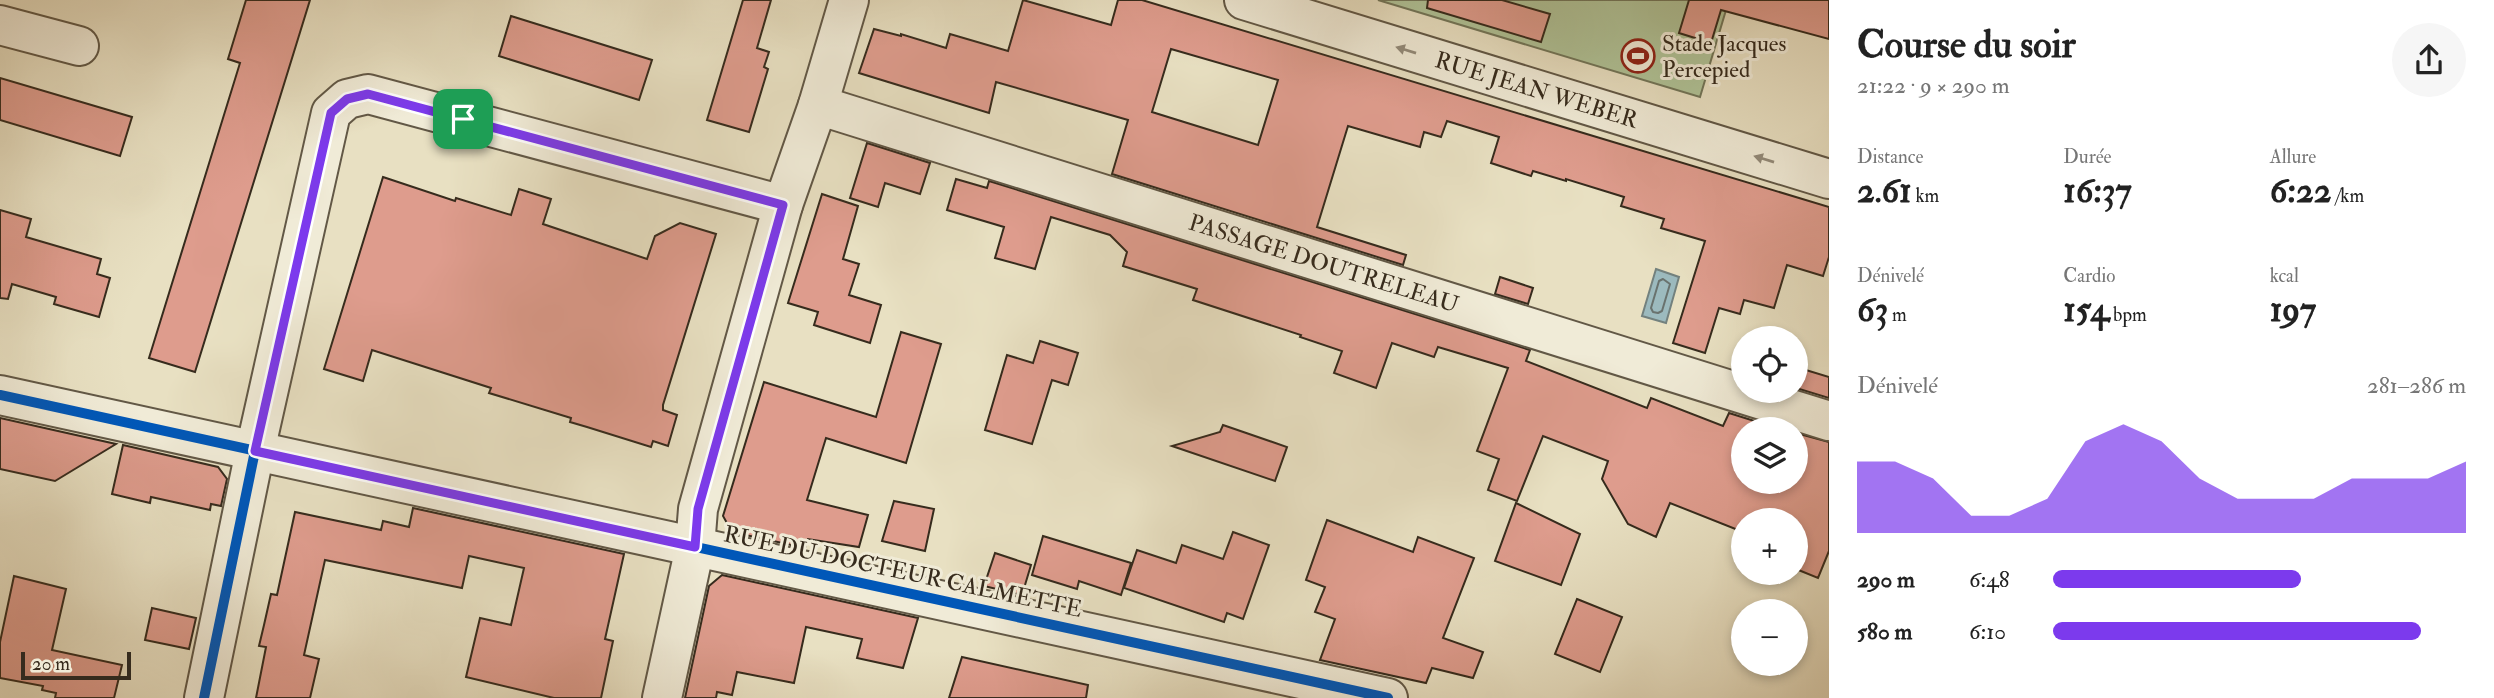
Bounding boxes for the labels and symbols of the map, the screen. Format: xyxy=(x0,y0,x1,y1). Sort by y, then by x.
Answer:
place label: Stade Jacques Percepied xyxy=(1662,29,1786,85)
sports icon: Stade Jacques Percepied xyxy=(1619,37,1657,75)
one-way arrow xyxy=(1395,44,1416,54)
street label: RUE JEAN WEBER xyxy=(1432,45,1642,135)
pin xyxy=(433,89,493,149)
one-way arrow xyxy=(1753,154,1774,164)
street label: PASSAGE DOUTRELEAU xyxy=(1185,208,1462,319)
street label: RUE DU DOCTEUR CALMETTE xyxy=(721,519,1085,624)
scale bar xyxy=(21,649,131,681)

